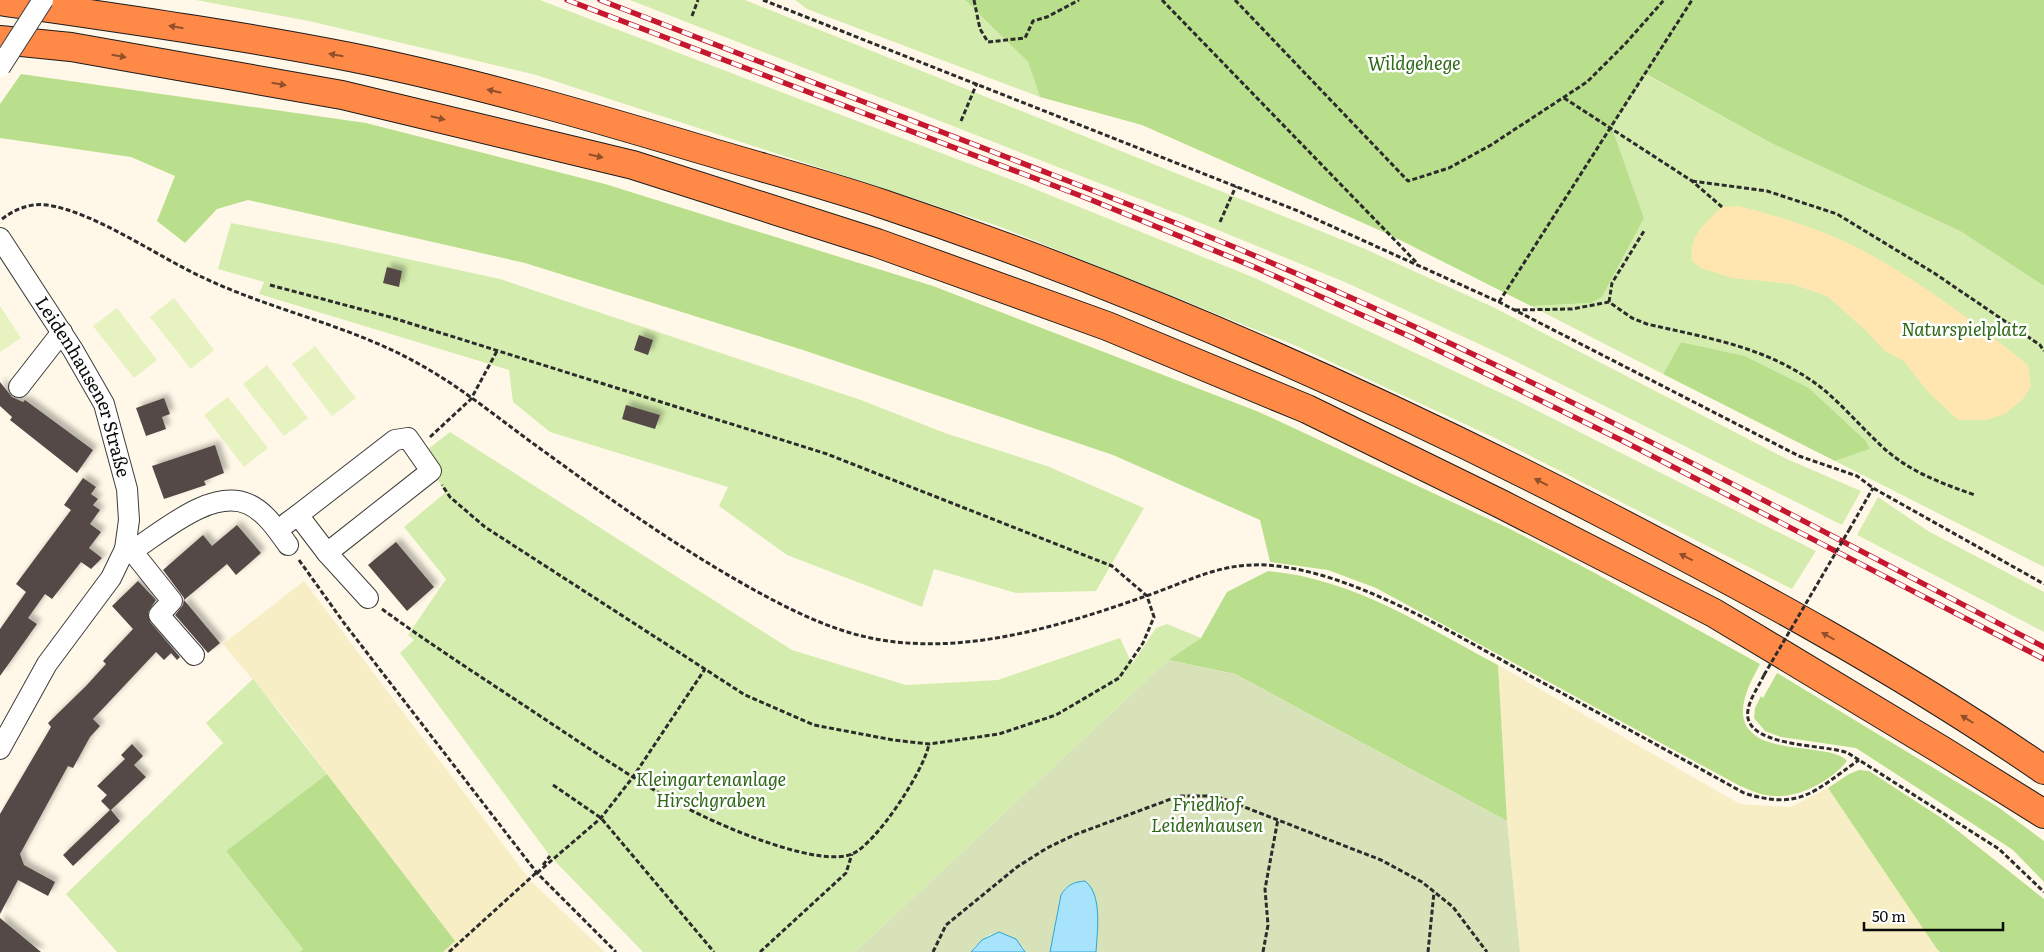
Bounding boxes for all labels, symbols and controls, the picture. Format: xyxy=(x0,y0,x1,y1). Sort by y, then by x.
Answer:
one-way arrow xyxy=(167,23,183,31)
park label: Wildgehege xyxy=(1367,49,1461,76)
one-way arrow xyxy=(327,50,343,58)
one-way arrow xyxy=(112,52,128,60)
one-way arrow xyxy=(272,81,288,89)
one-way arrow xyxy=(487,87,502,95)
one-way arrow xyxy=(431,114,446,122)
one-way arrow xyxy=(589,152,604,160)
street label: Leidenhausener Straße xyxy=(30,291,138,480)
park label: Naturspielplatz xyxy=(1901,315,2027,342)
one-way arrow xyxy=(1534,478,1549,486)
one-way arrow xyxy=(1679,553,1693,561)
one-way arrow xyxy=(1821,631,1834,640)
one-way arrow xyxy=(1961,714,1974,724)
park label: Kleingartenanlage Hirschgraben xyxy=(636,765,786,813)
park label: Friedhof Leidenhausen xyxy=(1151,790,1263,838)
scale bar xyxy=(1864,900,2003,932)
text: 50 m xyxy=(1872,904,1906,927)

